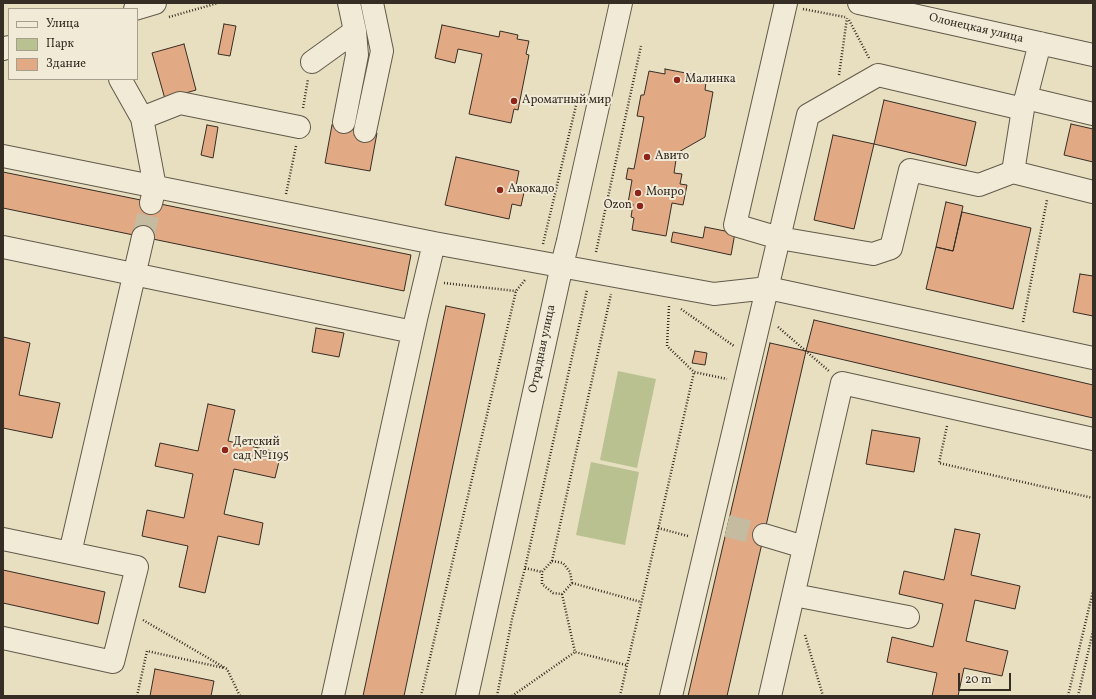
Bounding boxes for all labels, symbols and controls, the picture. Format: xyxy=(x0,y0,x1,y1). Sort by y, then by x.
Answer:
legend xyxy=(8,8,138,80)
street label: Олонецкая улица xyxy=(927,11,1025,47)
text: Улица xyxy=(46,16,79,32)
text: Парк xyxy=(46,36,74,52)
text: Здание xyxy=(46,56,86,72)
place label: Малинка xyxy=(685,73,736,87)
marker: Малинка xyxy=(672,75,682,85)
place label: Ароматный мир xyxy=(522,94,611,108)
marker: Ароматный мир xyxy=(509,96,519,106)
place label: Авито xyxy=(655,150,689,164)
marker: Авито xyxy=(642,152,652,162)
place label: Авокадо xyxy=(508,183,554,197)
marker: Авокадо xyxy=(495,185,505,195)
place label: Монро xyxy=(646,186,684,200)
marker: Монро xyxy=(633,188,643,198)
place label: Ozon xyxy=(604,199,632,213)
marker: Ozon xyxy=(635,201,645,211)
street label: Отрадная улица xyxy=(527,304,559,394)
place label: Детский сад №1195 xyxy=(233,436,289,464)
marker: Детский сад №1195 xyxy=(220,445,230,455)
scale bar xyxy=(960,665,1013,691)
text: 20 m xyxy=(965,672,992,688)

